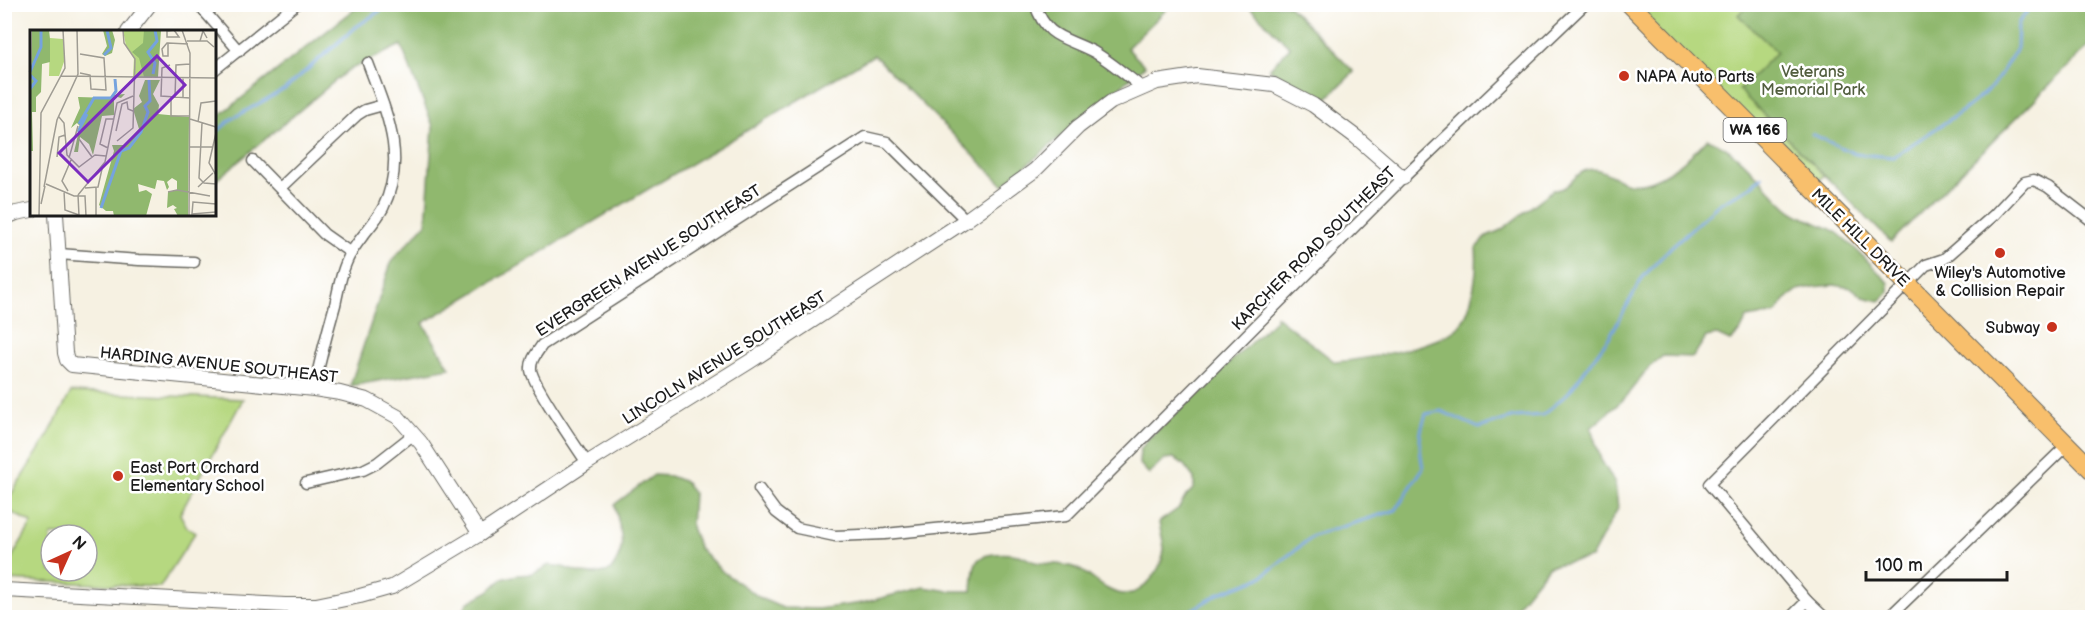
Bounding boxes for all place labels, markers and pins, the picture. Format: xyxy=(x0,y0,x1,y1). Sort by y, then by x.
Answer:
place label: NAPA Auto Parts xyxy=(1636,68,1754,87)
marker: NAPA Auto Parts xyxy=(1617,69,1631,83)
marker: Wiley's Automotive & Collision Repair xyxy=(1993,246,2007,260)
place label: Wiley's Automotive & Collision Repair xyxy=(1934,264,2066,301)
place label: Subway xyxy=(1986,319,2041,338)
marker: Subway xyxy=(2045,320,2059,334)
place label: East Port Orchard Elementary School xyxy=(130,459,264,496)
marker: East Port Orchard Elementary School xyxy=(111,469,125,483)

